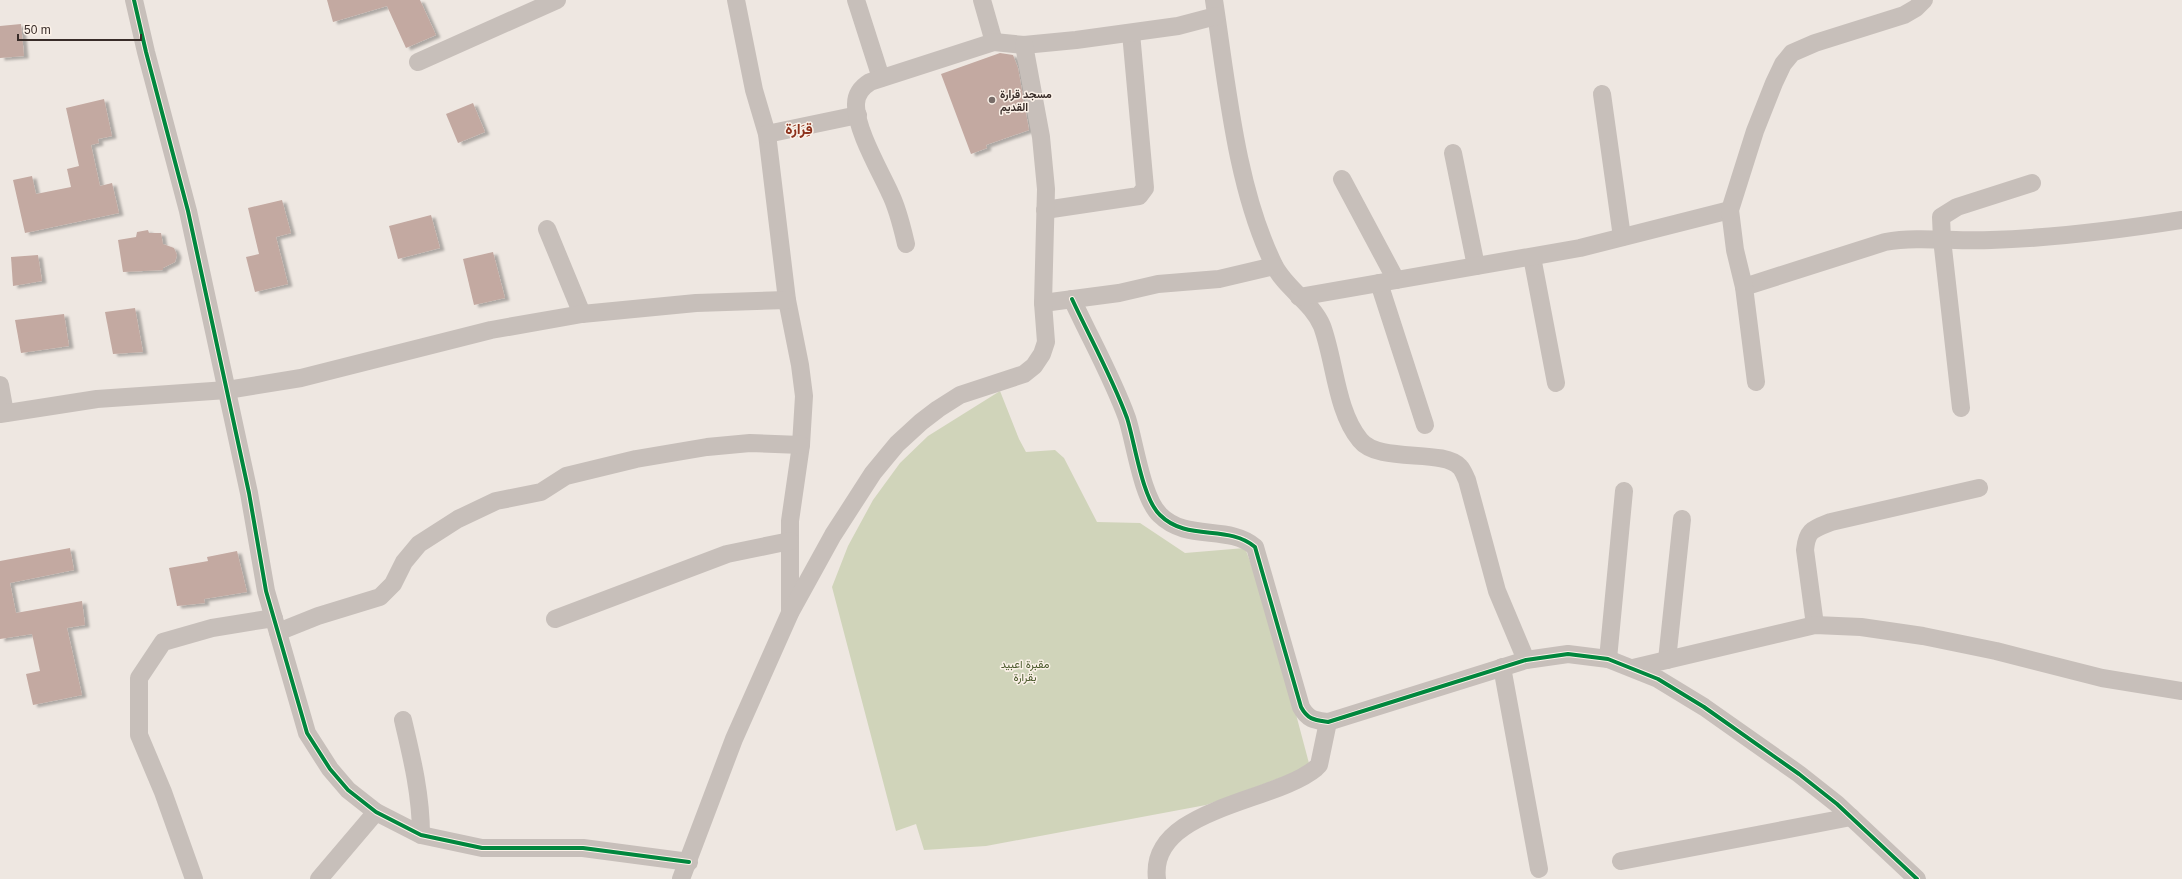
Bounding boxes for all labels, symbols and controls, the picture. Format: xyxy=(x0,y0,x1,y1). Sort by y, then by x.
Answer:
scale bar xyxy=(18,16,141,42)
text: 50 m xyxy=(24,23,51,37)
place label: مسجد قرارة القديم xyxy=(1000,88,1052,115)
marker: مسجد قرارة القديم xyxy=(987,95,997,105)
district label: قِرَارَة xyxy=(785,120,813,138)
park label: مقبرة اعبيد بقرارة xyxy=(1001,658,1049,684)

